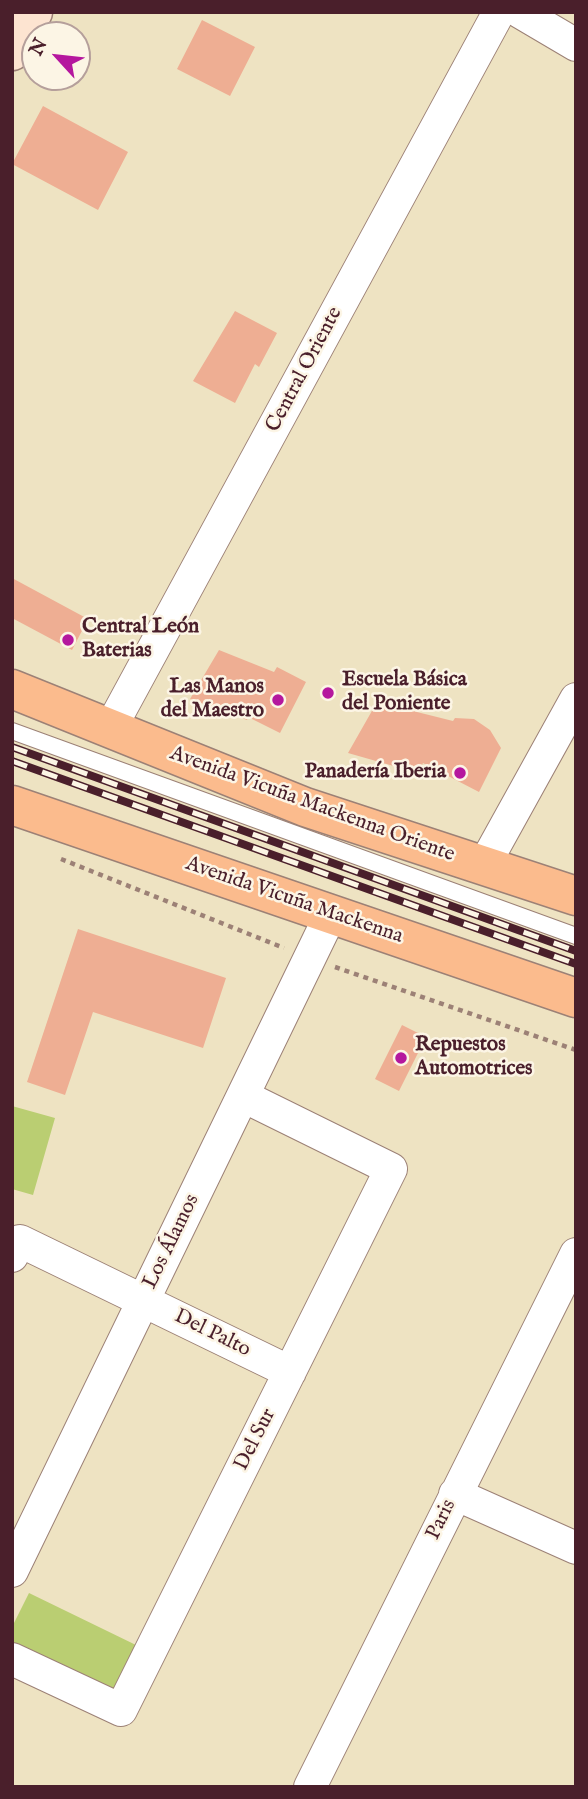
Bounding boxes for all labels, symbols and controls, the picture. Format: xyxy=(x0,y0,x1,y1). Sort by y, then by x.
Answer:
north arrow xyxy=(21,21,91,91)
text: N xyxy=(25,35,53,60)
street label: Central Oriente xyxy=(261,303,349,437)
place label: Central León Baterias xyxy=(82,615,199,665)
marker: Central León Baterias xyxy=(60,632,76,648)
place label: Escuela Básica del Poniente xyxy=(342,668,467,718)
place label: Las Manos del Maestro xyxy=(161,675,264,725)
marker: Escuela Básica del Poniente xyxy=(320,685,336,701)
marker: Las Manos del Maestro xyxy=(270,692,286,708)
street label: Avenida Vicuña Mackenna Oriente xyxy=(166,742,458,868)
place label: Panadería Iberia xyxy=(305,760,446,786)
marker: Panadería Iberia xyxy=(452,765,468,781)
street label: Avenida Vicuña Mackenna xyxy=(182,852,406,950)
place label: Repuestos Automotrices xyxy=(415,1033,532,1083)
marker: Repuestos Automotrices xyxy=(393,1050,409,1066)
street label: Los Álamos xyxy=(138,1191,206,1293)
street label: Del Palto xyxy=(170,1305,254,1363)
street label: Del Sur xyxy=(230,1405,282,1475)
street label: Paris xyxy=(422,1496,462,1544)

